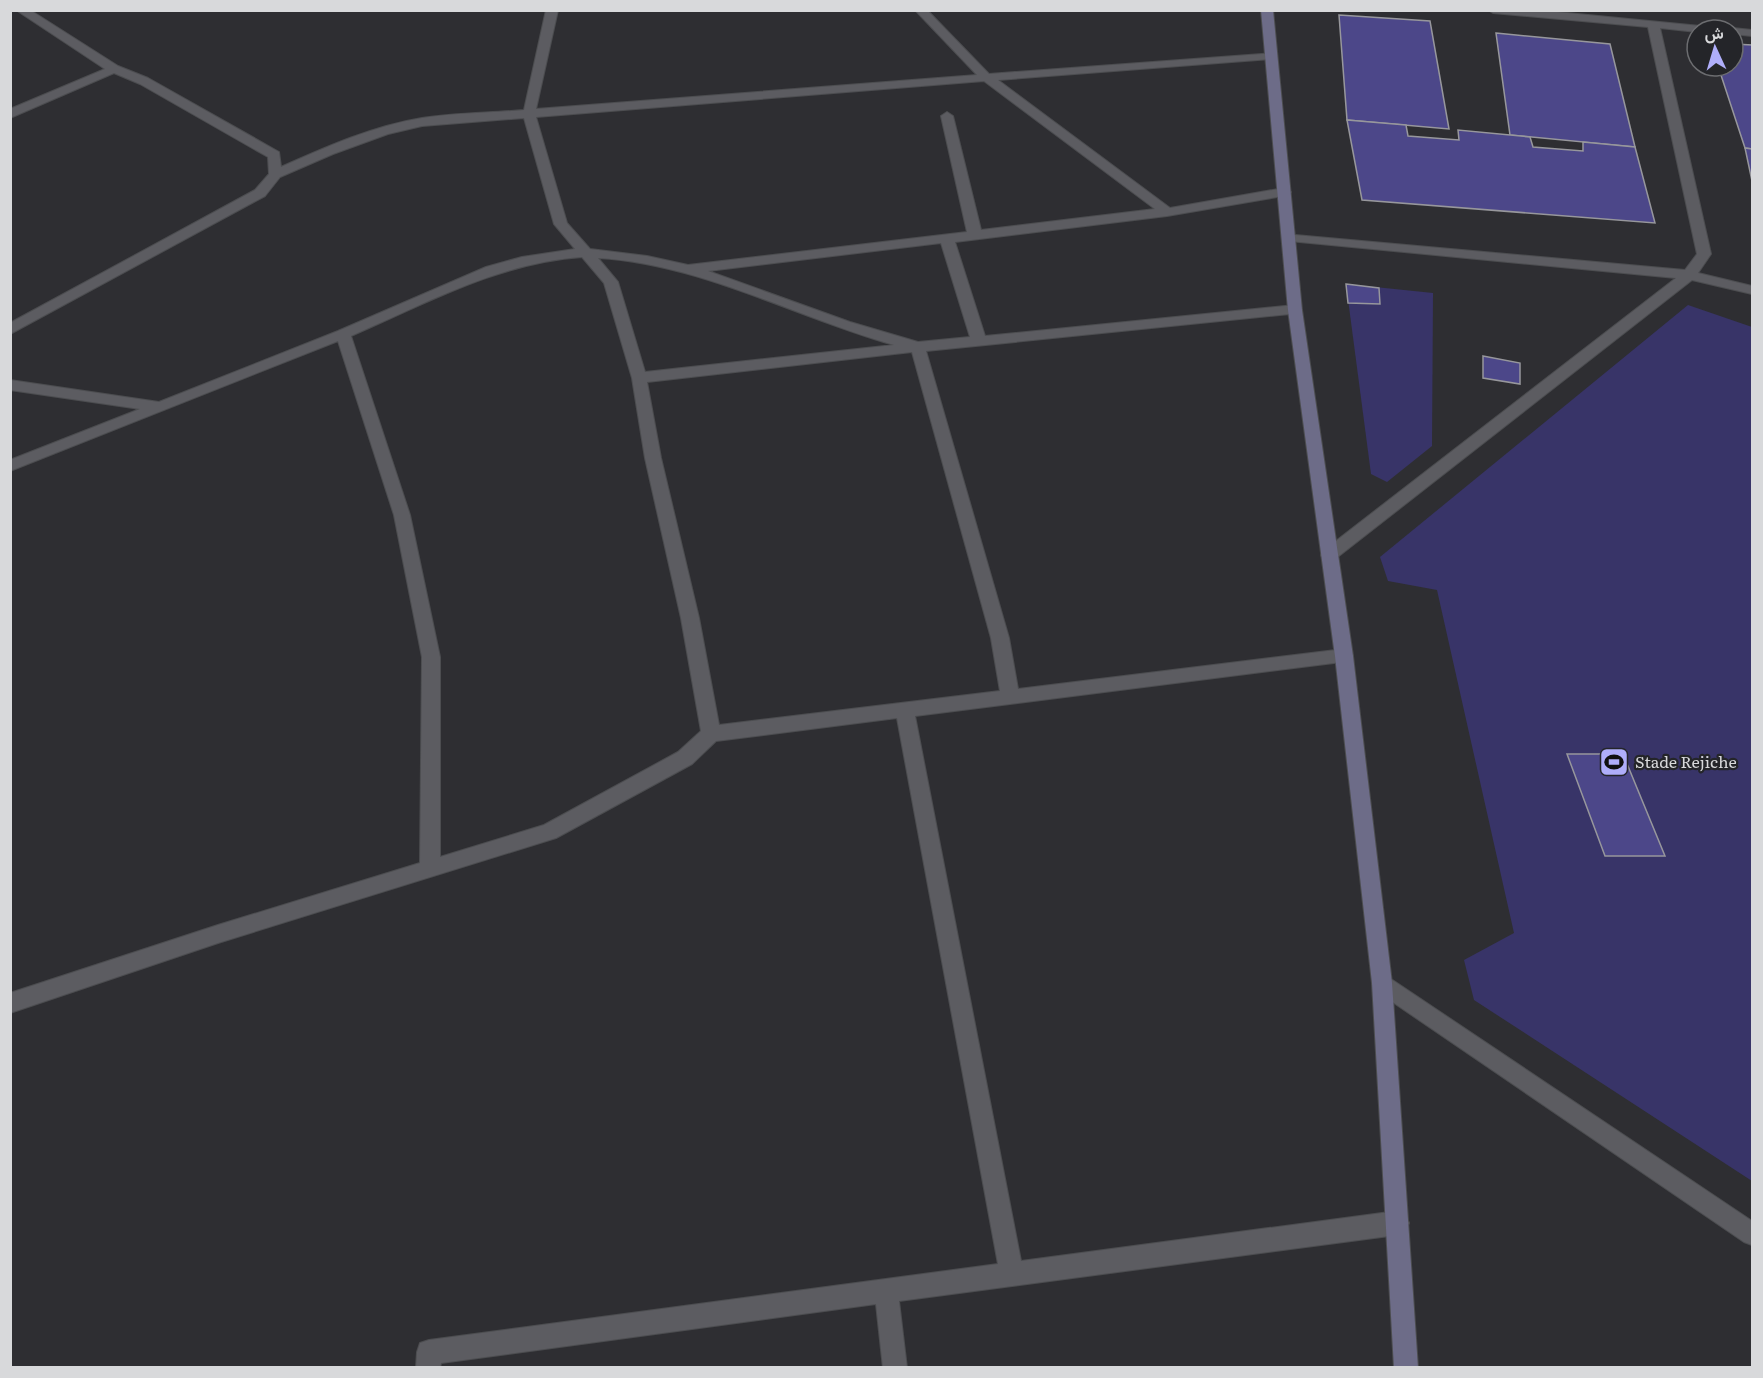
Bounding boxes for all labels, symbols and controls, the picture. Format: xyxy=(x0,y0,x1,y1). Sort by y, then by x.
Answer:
north arrow xyxy=(1685,18,1745,78)
text: ش xyxy=(1703,19,1724,45)
sports icon: Stade Rejiche xyxy=(1598,746,1630,778)
place label: Stade Rejiche xyxy=(1635,749,1737,773)

